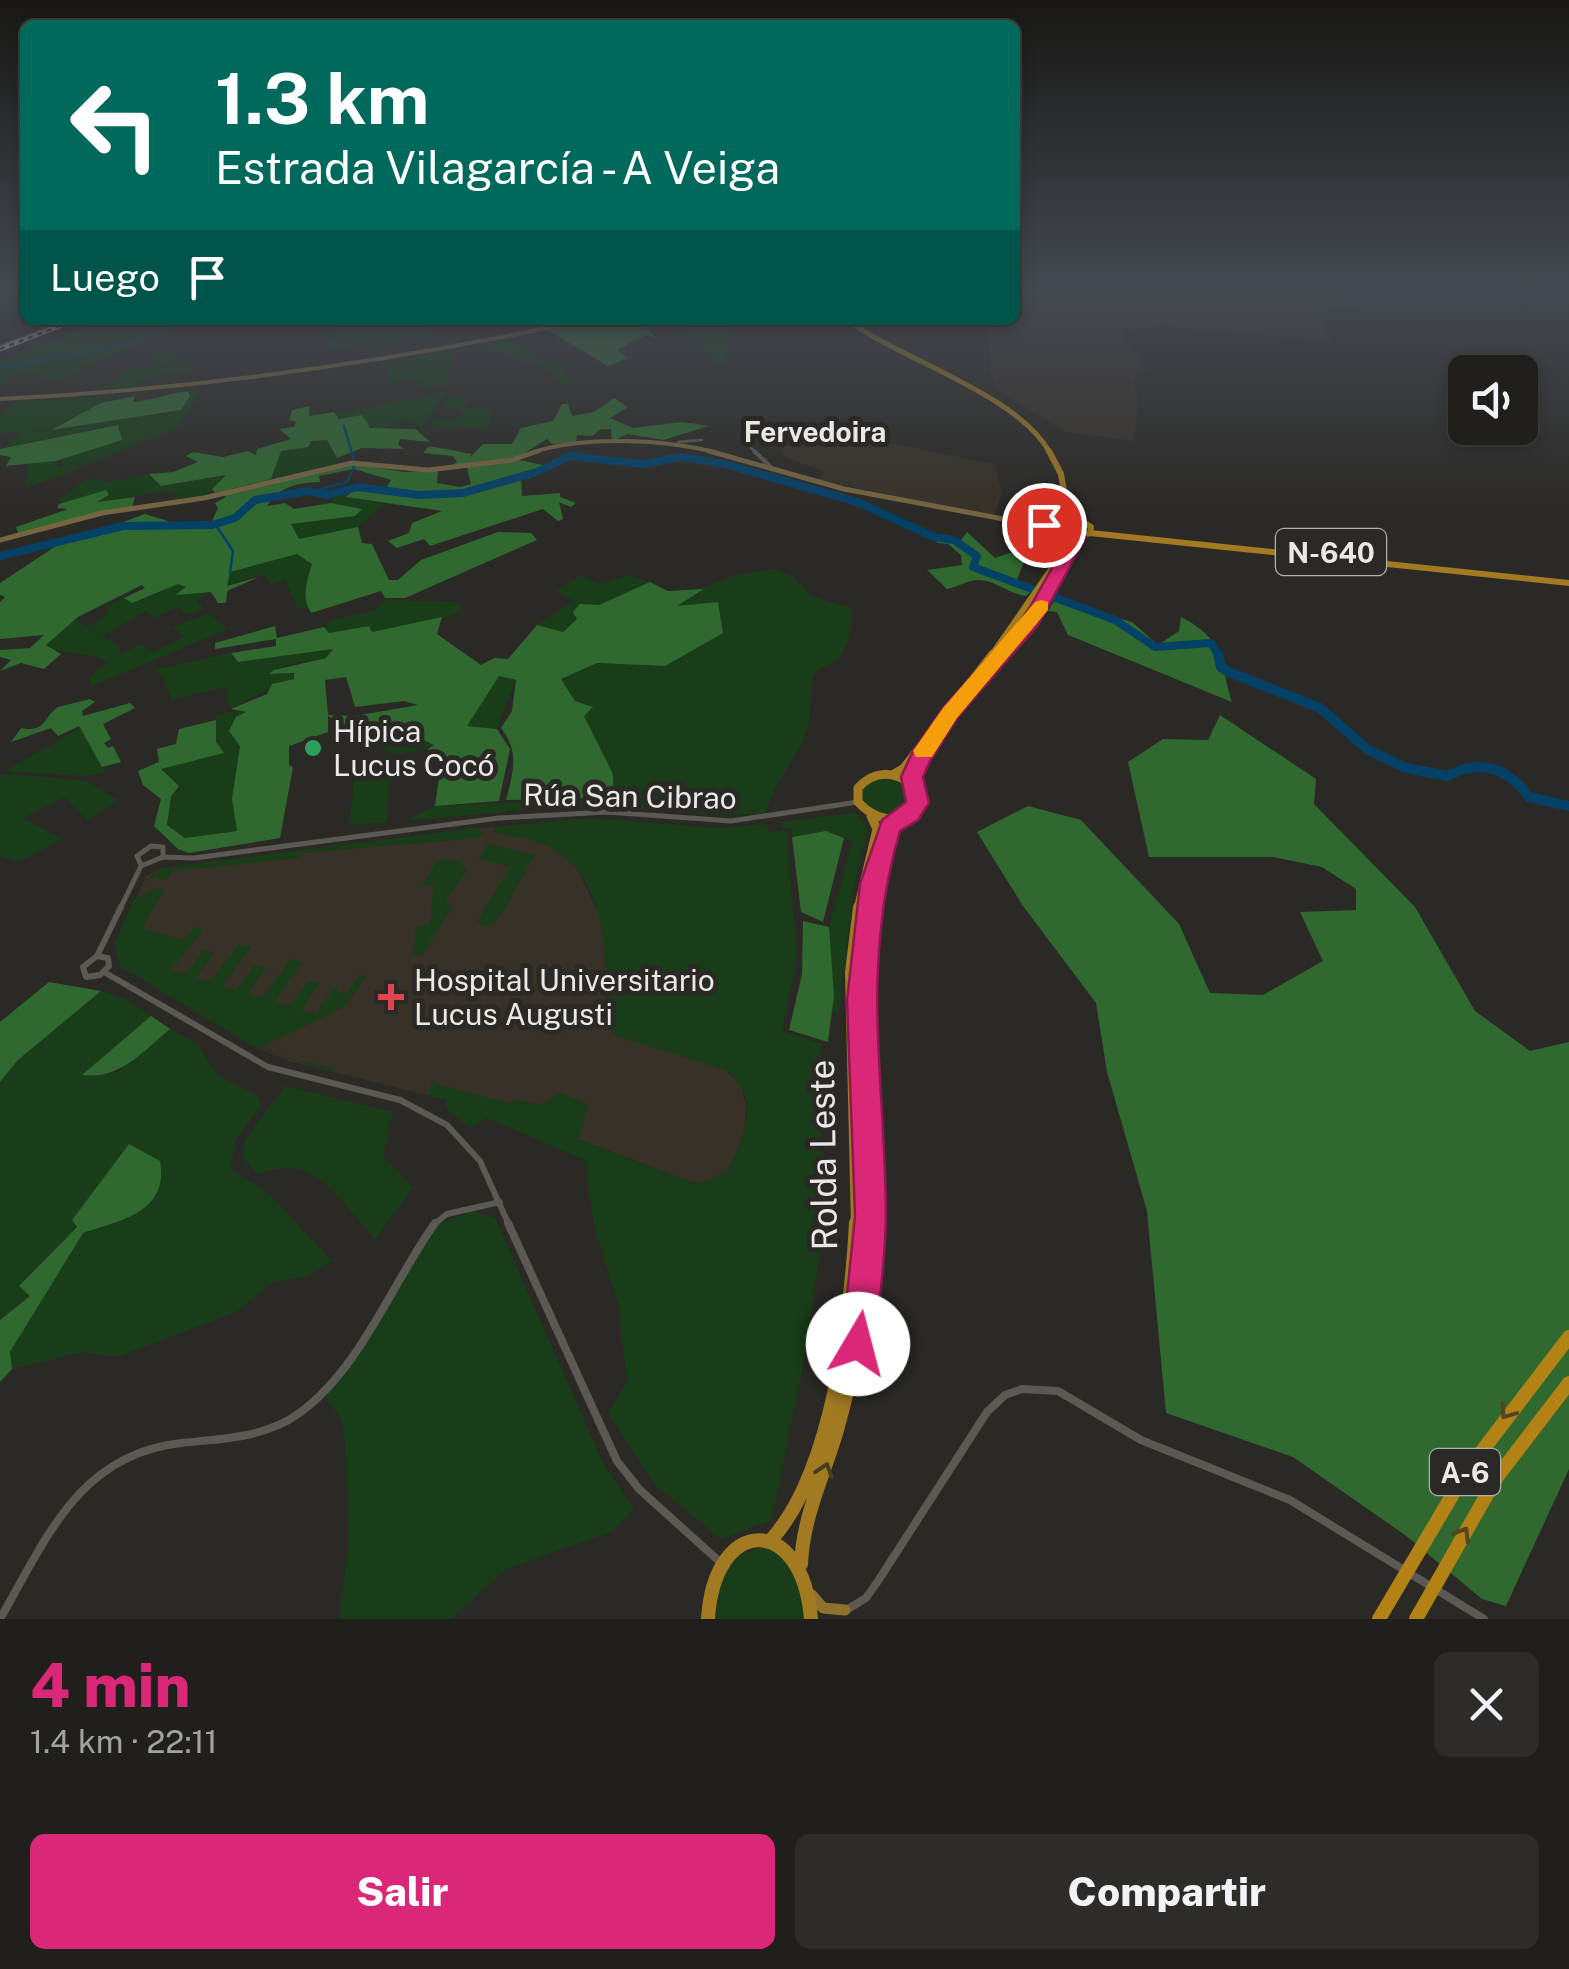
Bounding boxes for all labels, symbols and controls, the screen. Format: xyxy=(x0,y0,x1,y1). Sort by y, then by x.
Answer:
text: 1.3 km xyxy=(215,57,429,140)
icon: left xyxy=(50,60,180,190)
text: Estrada Vilagarcía - A Veiga xyxy=(215,141,780,194)
icon: arrive xyxy=(180,250,235,305)
text: Luego xyxy=(50,255,160,300)
map controls xyxy=(1448,355,1538,445)
button: sound xyxy=(1448,355,1538,445)
district label: Fervedoira xyxy=(744,415,886,448)
pin xyxy=(1002,483,1087,568)
icon: arrive xyxy=(1017,498,1072,553)
road number: N-640 xyxy=(1276,529,1386,575)
place label: Hípica Lucus Cocó xyxy=(333,713,495,783)
marker: Hípica Lucus Cocó xyxy=(302,737,324,759)
street label: Rúa San Cibrao xyxy=(523,776,737,816)
place label: Hospital Universitario Lucus Augusti xyxy=(414,962,715,1032)
marker: Hospital Universitario Lucus Augusti xyxy=(378,984,404,1010)
street label: Rolda Leste xyxy=(801,1059,845,1251)
position arrow xyxy=(806,1292,910,1396)
one-way arrow xyxy=(1501,1401,1519,1419)
road number: A-6 xyxy=(1430,1449,1500,1495)
one-way arrow xyxy=(813,1463,833,1480)
one-way arrow xyxy=(1451,1527,1470,1545)
text: 4 min xyxy=(30,1650,190,1721)
button: close xyxy=(1434,1652,1539,1757)
text: 1.4 km · 22:11 xyxy=(30,1723,218,1760)
button: Salir xyxy=(30,1834,775,1949)
button: Compartir xyxy=(795,1834,1539,1949)

